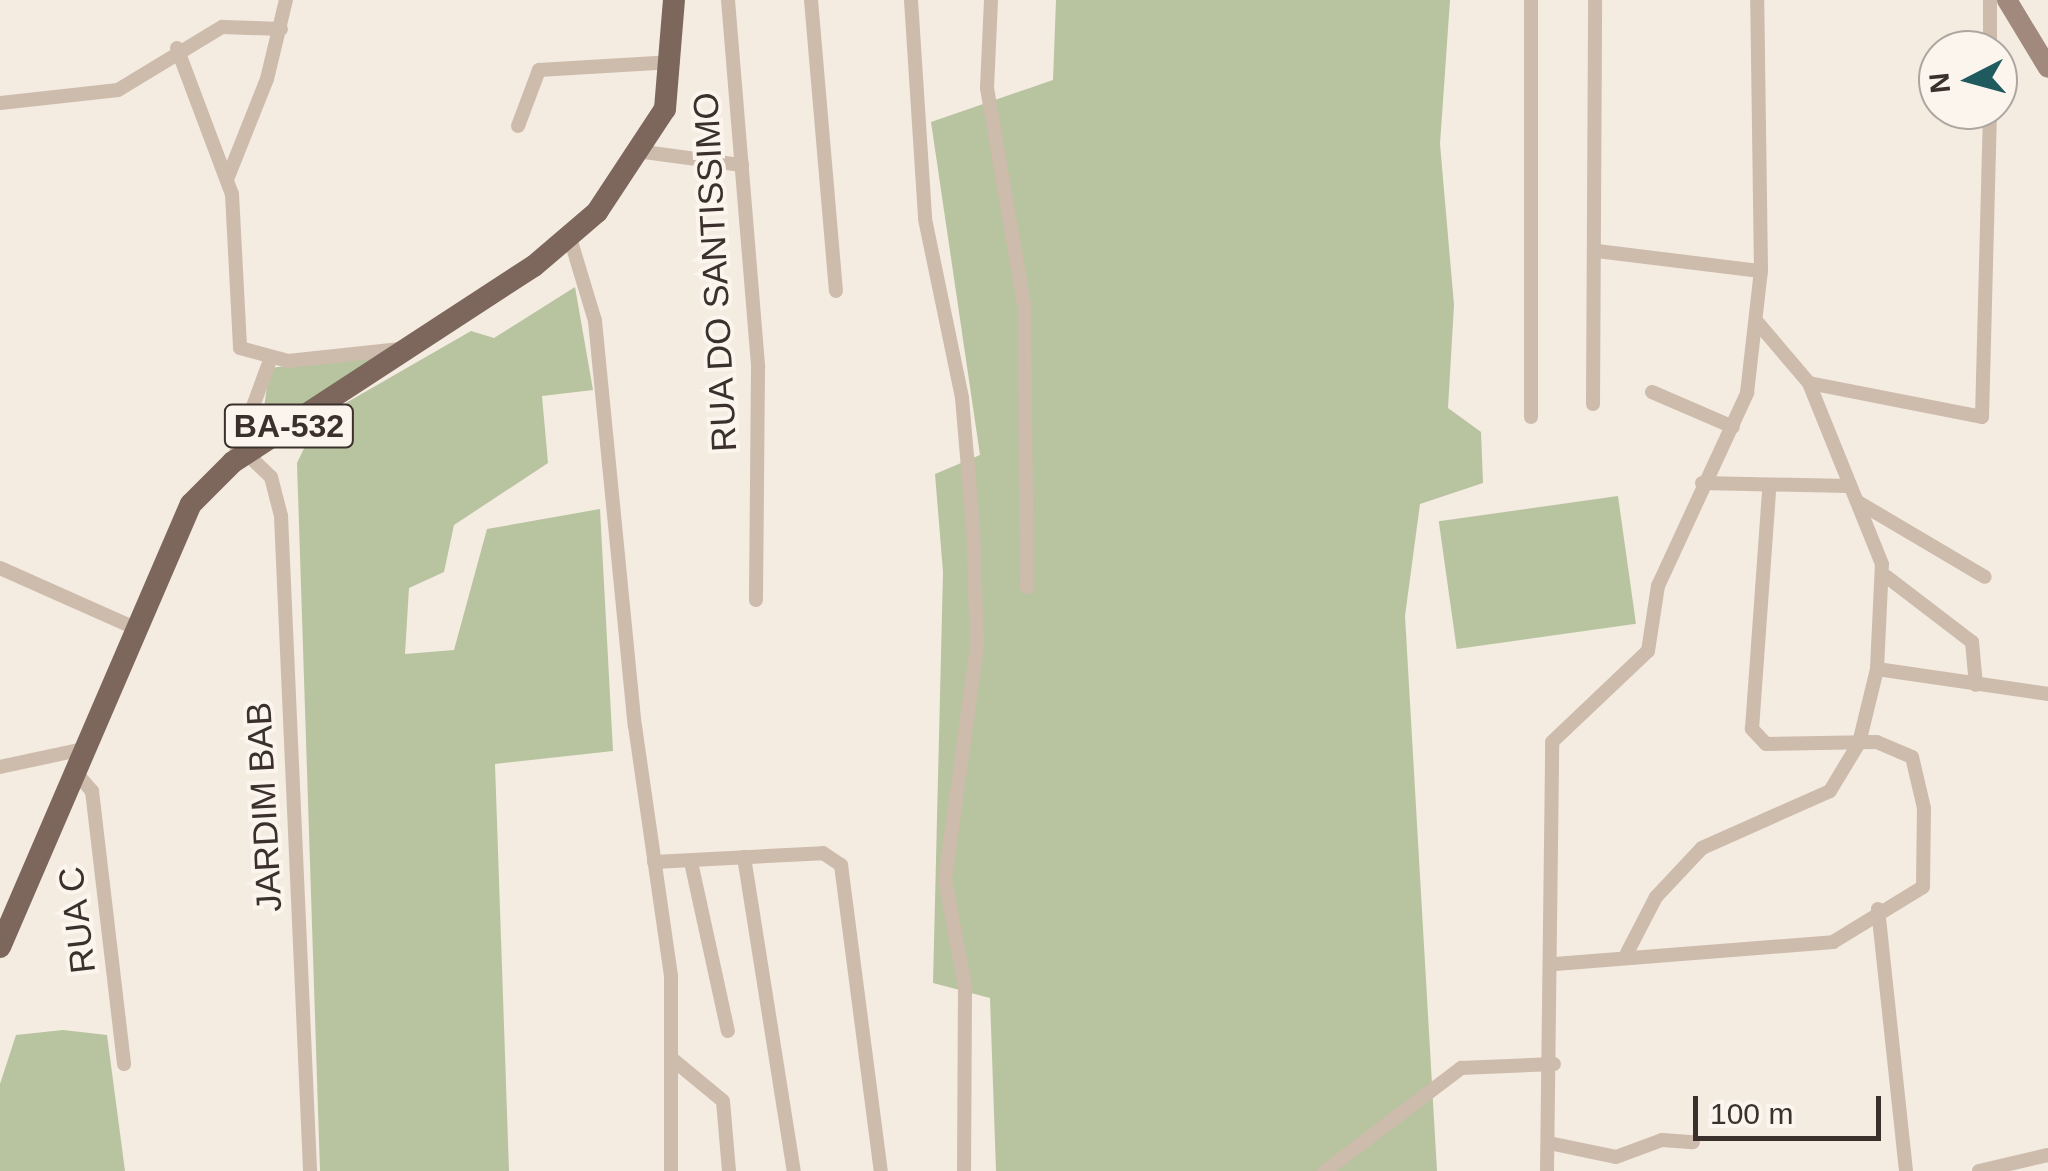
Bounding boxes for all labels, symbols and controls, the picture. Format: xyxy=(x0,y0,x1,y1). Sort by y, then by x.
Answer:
north arrow xyxy=(1918,30,2018,130)
text: N xyxy=(1923,71,1956,95)
street label: RUA DO SANTISSIMO xyxy=(685,90,745,454)
road number: BA-532 xyxy=(222,399,356,453)
street label: JARDIM BAB xyxy=(238,701,290,913)
street label: RUA C xyxy=(50,863,104,977)
scale bar xyxy=(1698,1076,1886,1138)
text: 100 m xyxy=(1710,1097,1793,1130)

